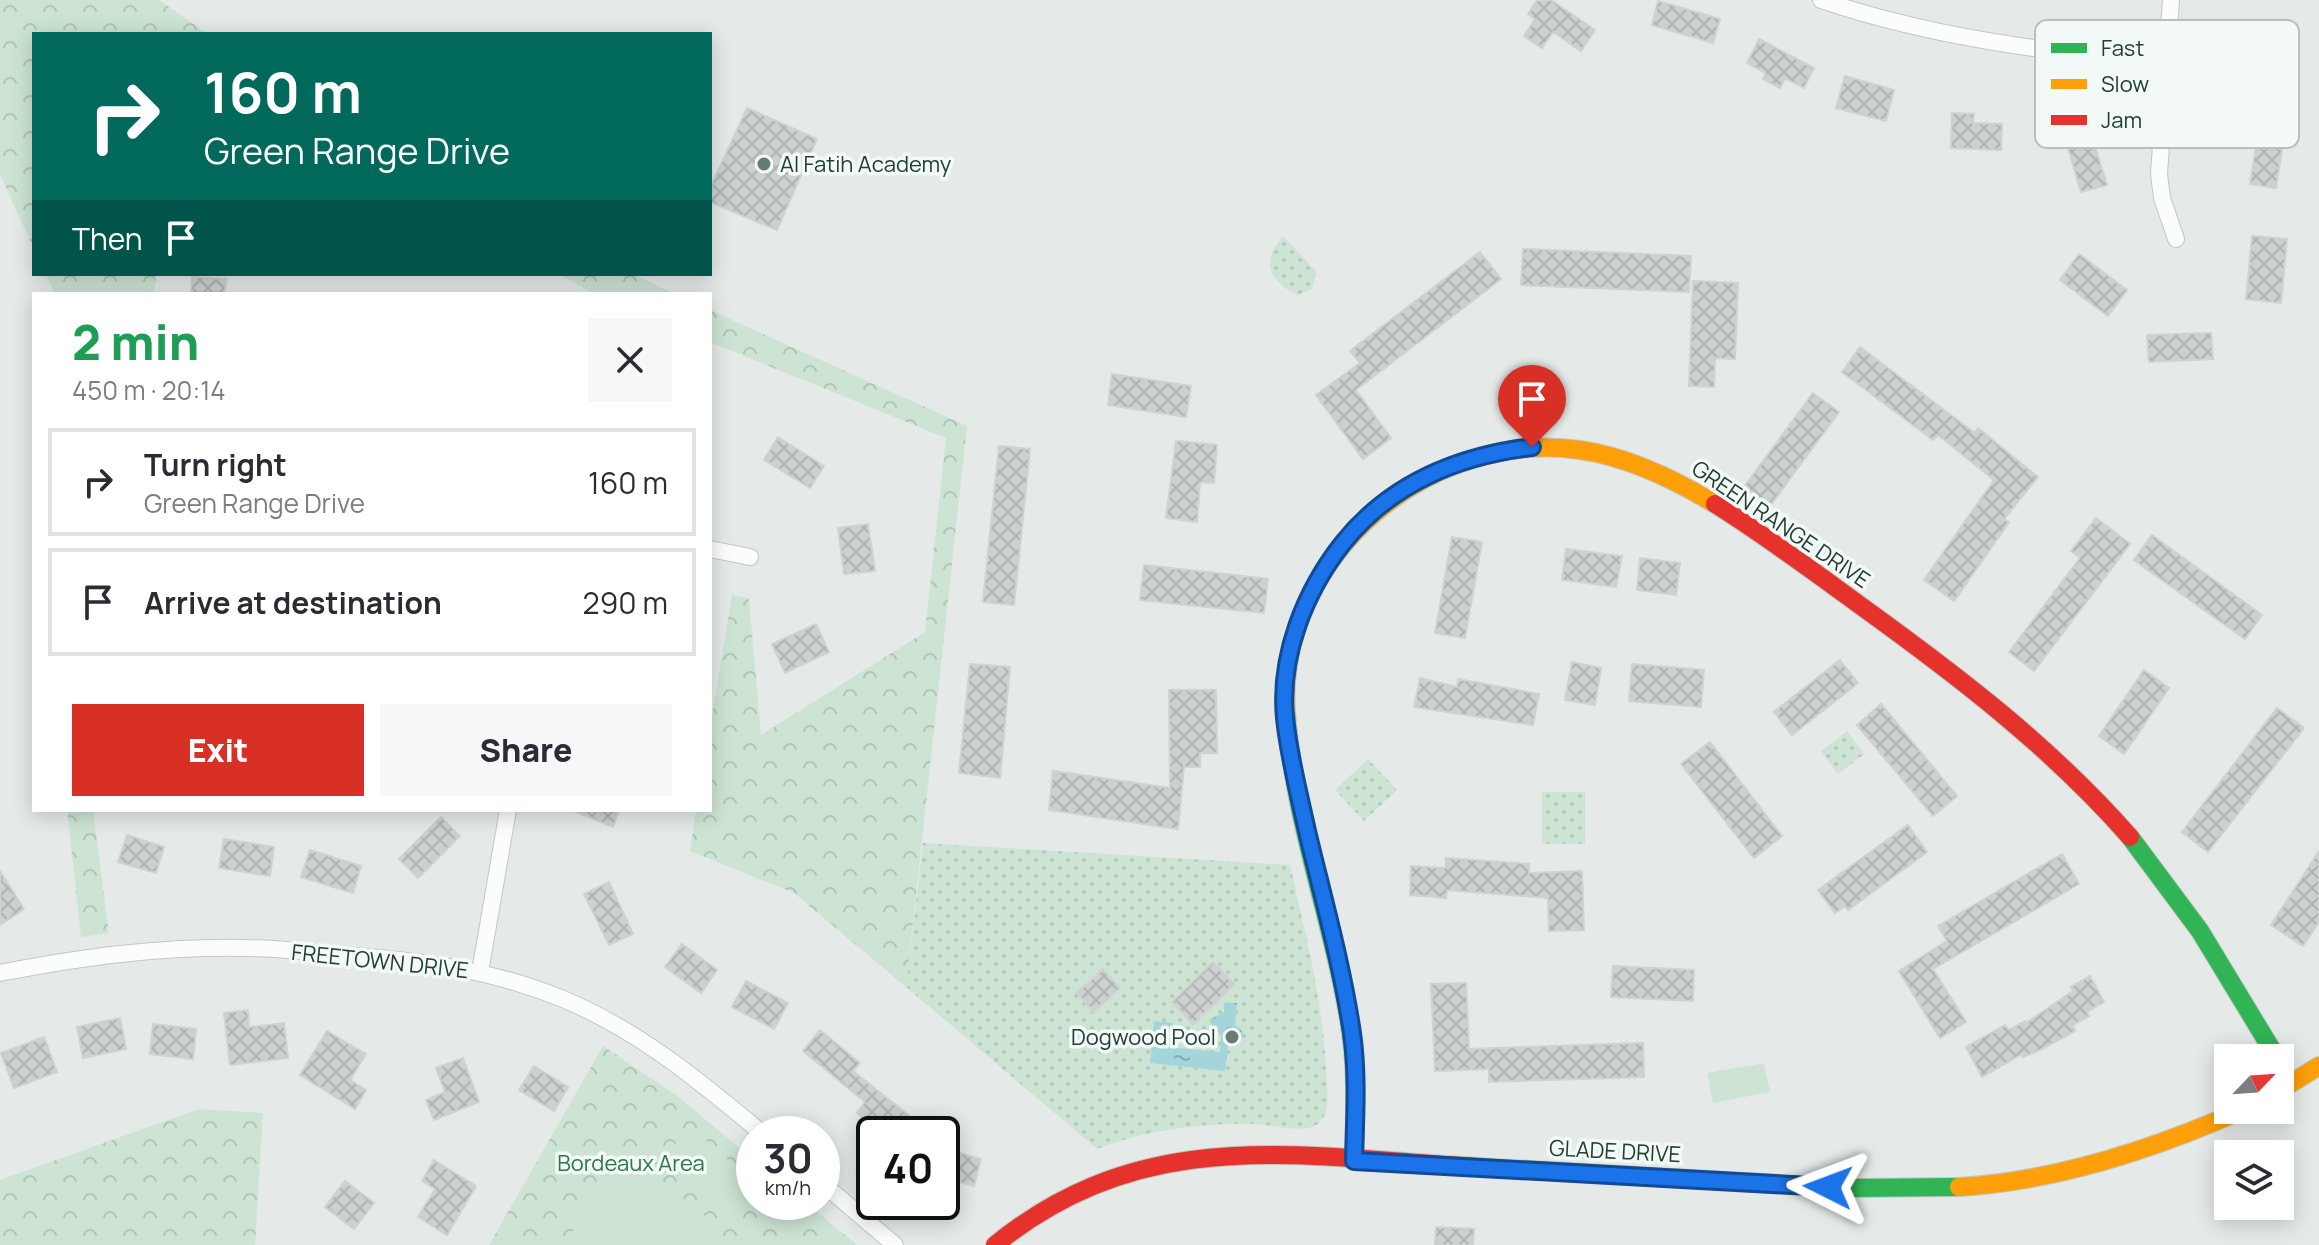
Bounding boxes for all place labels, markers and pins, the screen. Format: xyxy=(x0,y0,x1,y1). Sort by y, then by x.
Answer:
place label: Al Fatih Academy xyxy=(780,149,952,179)
marker: Al Fatih Academy xyxy=(755,155,773,173)
pin xyxy=(1498,365,1566,447)
place label: Dogwood Pool xyxy=(1071,1022,1216,1052)
marker: Dogwood Pool xyxy=(1223,1028,1241,1046)

